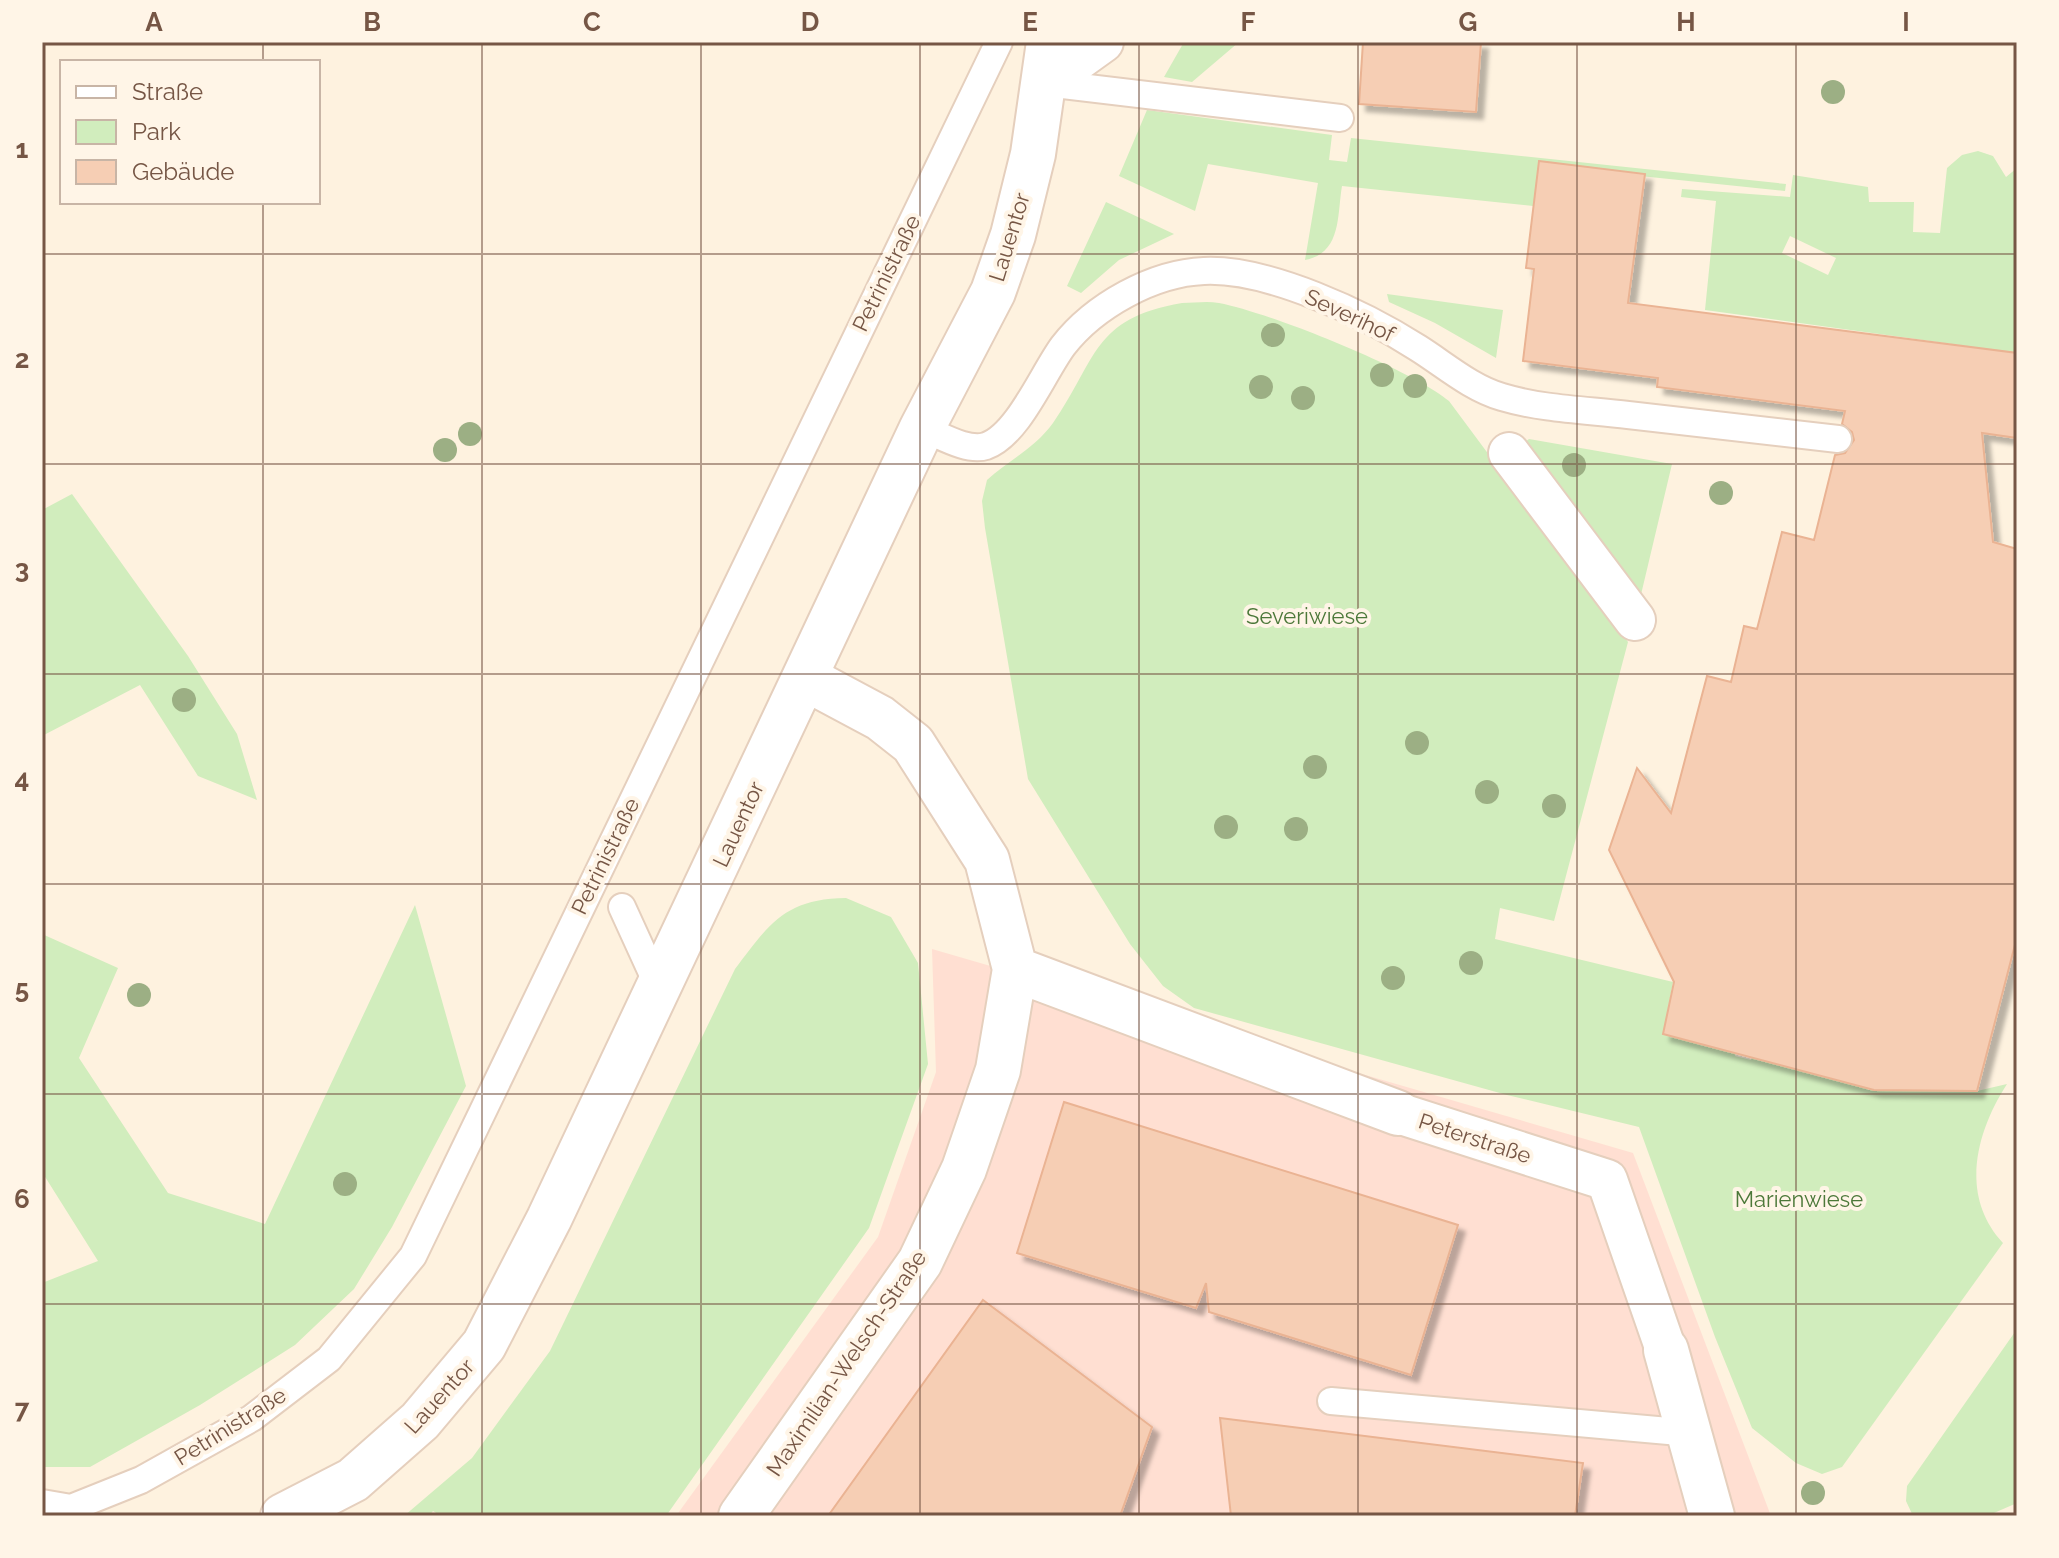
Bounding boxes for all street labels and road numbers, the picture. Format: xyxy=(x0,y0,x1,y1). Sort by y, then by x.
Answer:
street label: Lauentor xyxy=(983,189,1035,285)
street label: Petrinistraße xyxy=(847,210,925,336)
street label: Severihof xyxy=(1301,283,1400,347)
street label: Lauentor xyxy=(707,777,769,871)
street label: Petrinistraße xyxy=(566,793,644,919)
street label: Peterstraße xyxy=(1415,1108,1535,1168)
street label: Maximilian-Welsch-Straße xyxy=(761,1245,931,1481)
street label: Lauentor xyxy=(399,1353,479,1439)
street label: Petrinistraße xyxy=(169,1381,291,1471)

